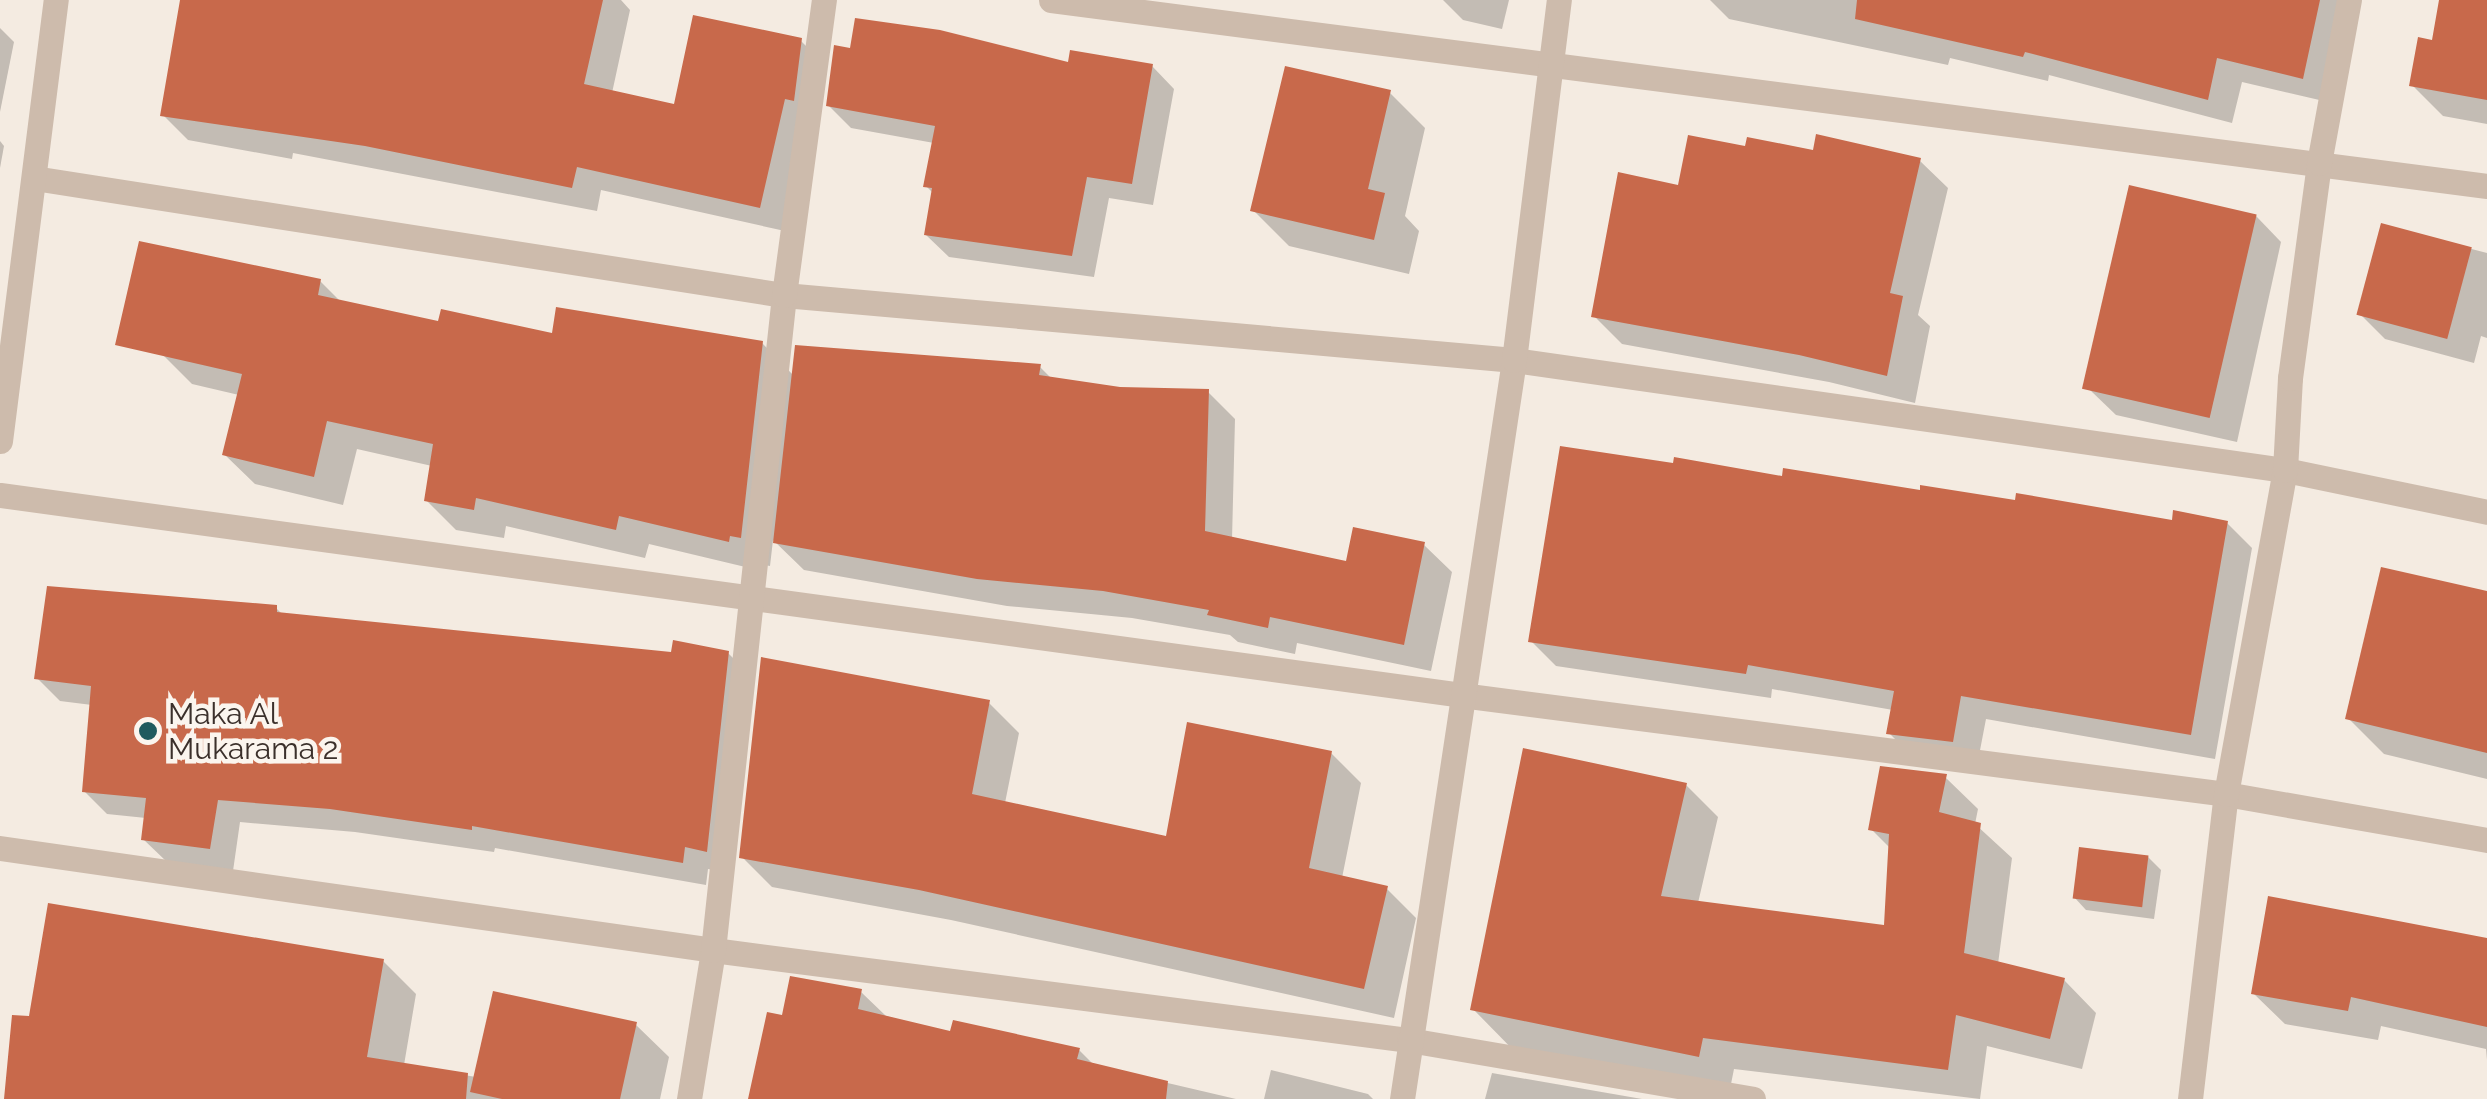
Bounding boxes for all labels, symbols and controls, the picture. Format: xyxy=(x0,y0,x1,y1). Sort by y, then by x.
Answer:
place label: Maka Al Mukarama 2 xyxy=(168,696,338,766)
marker: Maka Al Mukarama 2 xyxy=(137,720,159,742)

